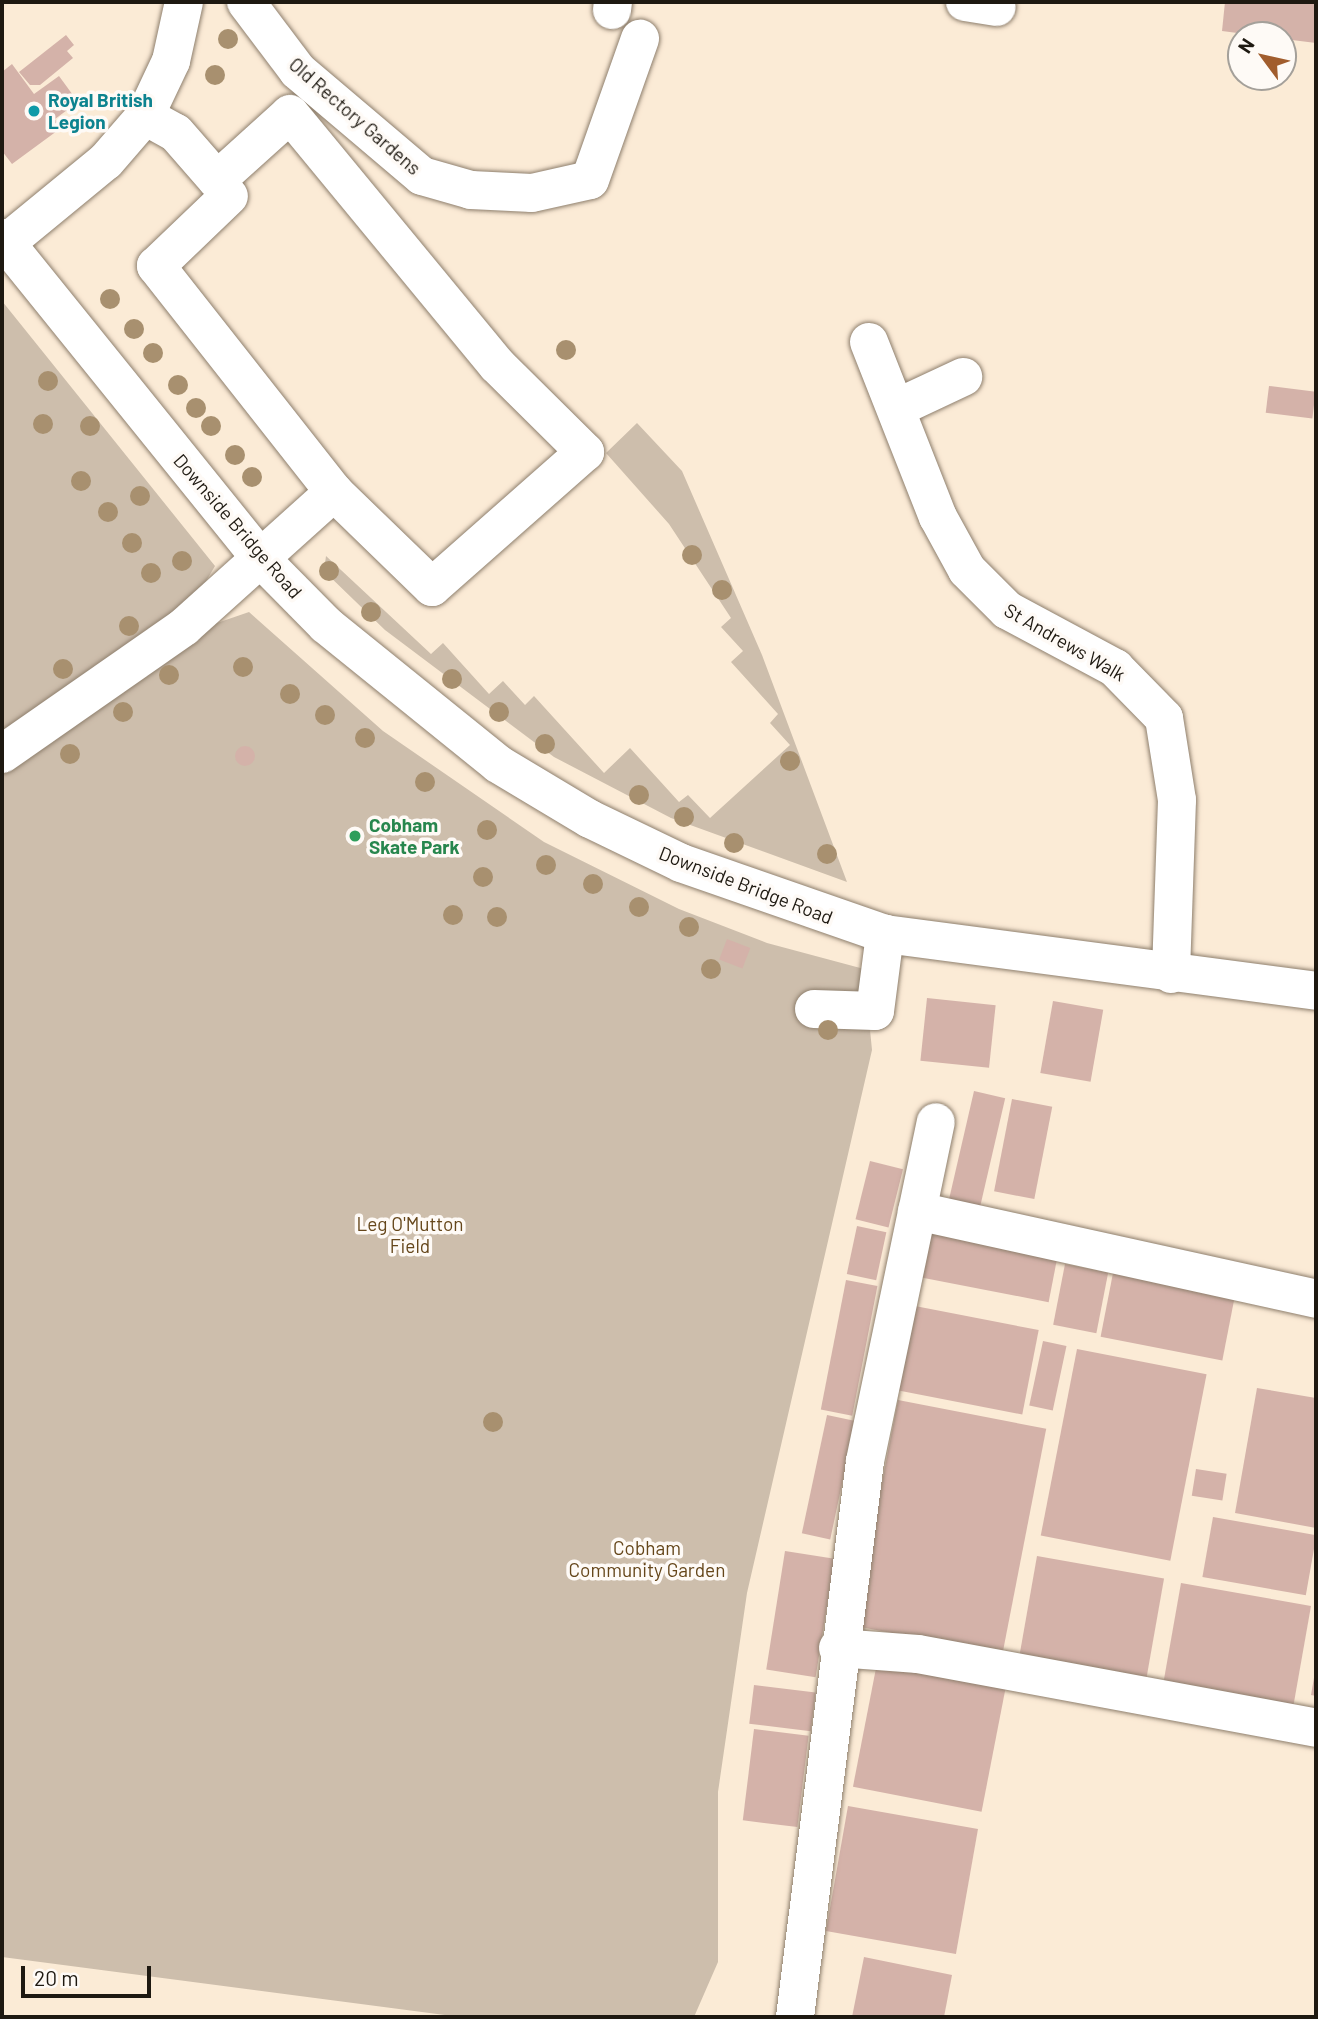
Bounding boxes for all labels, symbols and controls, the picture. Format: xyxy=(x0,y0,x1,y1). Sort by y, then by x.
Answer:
north arrow xyxy=(1227,21,1297,91)
text: N xyxy=(1233,34,1259,57)
street label: Old Rectory Gardens xyxy=(285,53,425,179)
place label: Royal British Legion xyxy=(48,89,153,133)
marker: Royal British Legion xyxy=(26,103,42,119)
street label: Downside Bridge Road xyxy=(169,449,307,603)
street label: St Andrews Walk xyxy=(1000,598,1130,686)
place label: Cobham Skate Park xyxy=(369,814,460,858)
marker: Cobham Skate Park xyxy=(347,828,363,844)
street label: Downside Bridge Road xyxy=(656,841,836,929)
park label: Leg O'Mutton Field xyxy=(356,1213,464,1257)
park label: Cobham Community Garden xyxy=(569,1537,725,1581)
scale bar xyxy=(24,1952,154,1996)
text: 20 m xyxy=(34,1965,79,1990)

